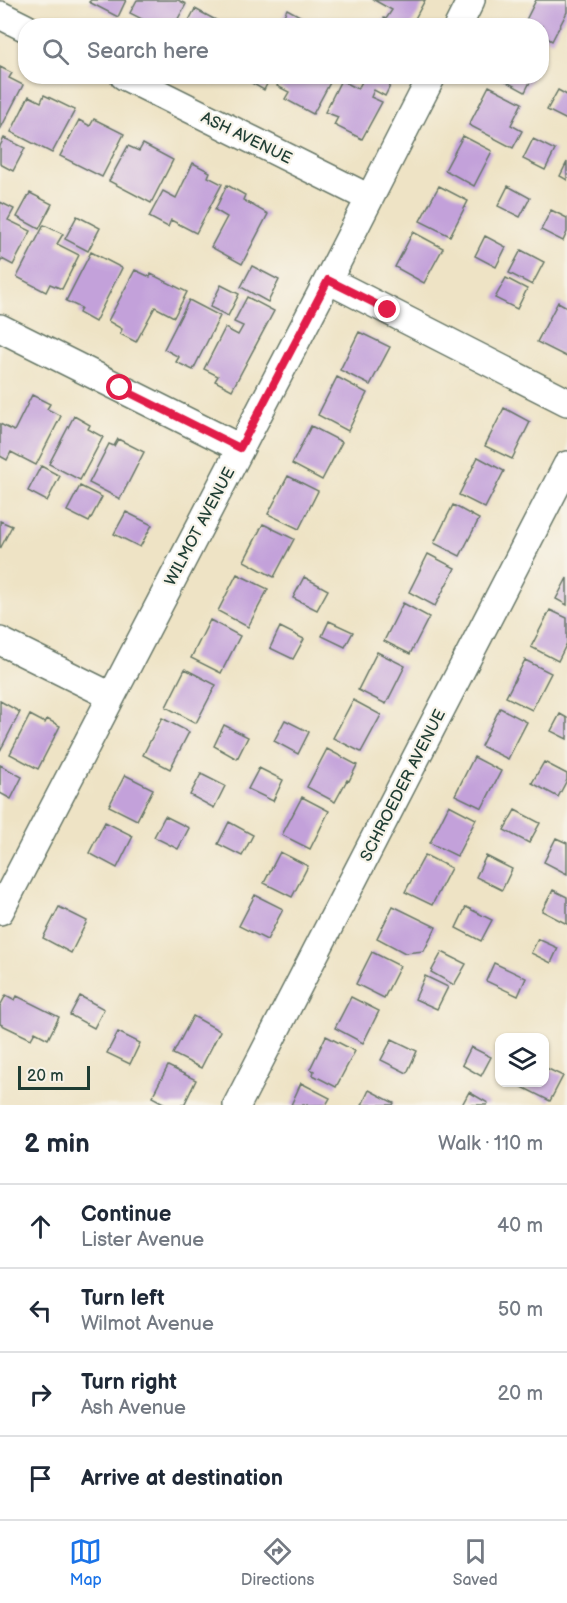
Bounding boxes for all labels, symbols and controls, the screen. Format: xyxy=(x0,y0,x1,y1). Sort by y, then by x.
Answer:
search box xyxy=(18,18,549,84)
icon: search xyxy=(39,35,72,68)
text: Search here xyxy=(87,38,209,65)
street label: ASH AVENUE xyxy=(198,108,295,169)
route end xyxy=(374,296,400,322)
route start xyxy=(106,374,132,400)
street label: WILMOT AVENUE xyxy=(161,464,239,589)
street label: SCHROEDER AVENUE xyxy=(357,707,450,865)
map controls xyxy=(495,1033,549,1087)
button: layers xyxy=(495,1033,549,1087)
scale bar xyxy=(18,1063,90,1090)
text: 20 m xyxy=(27,1067,63,1086)
text: 2 min xyxy=(24,1129,90,1160)
text: Walk · 110 m xyxy=(438,1132,543,1156)
text: Continue xyxy=(81,1201,171,1228)
icon: ahead xyxy=(24,1210,57,1243)
text: 40 m xyxy=(497,1214,543,1238)
text: Lister Avenue xyxy=(81,1228,204,1252)
text: Turn left xyxy=(81,1285,165,1312)
icon: left xyxy=(24,1294,57,1327)
text: 50 m xyxy=(498,1298,543,1322)
text: Wilmot Avenue xyxy=(81,1312,214,1336)
text: Turn right xyxy=(81,1369,177,1396)
icon: right xyxy=(24,1378,57,1411)
text: 20 m xyxy=(498,1382,543,1406)
text: Ash Avenue xyxy=(81,1396,186,1420)
icon: arrive xyxy=(24,1462,57,1495)
text: Arrive at destination xyxy=(81,1465,283,1492)
tab: Map xyxy=(69,1535,102,1590)
tab: Directions xyxy=(241,1535,314,1590)
tab: Saved xyxy=(453,1535,498,1590)

